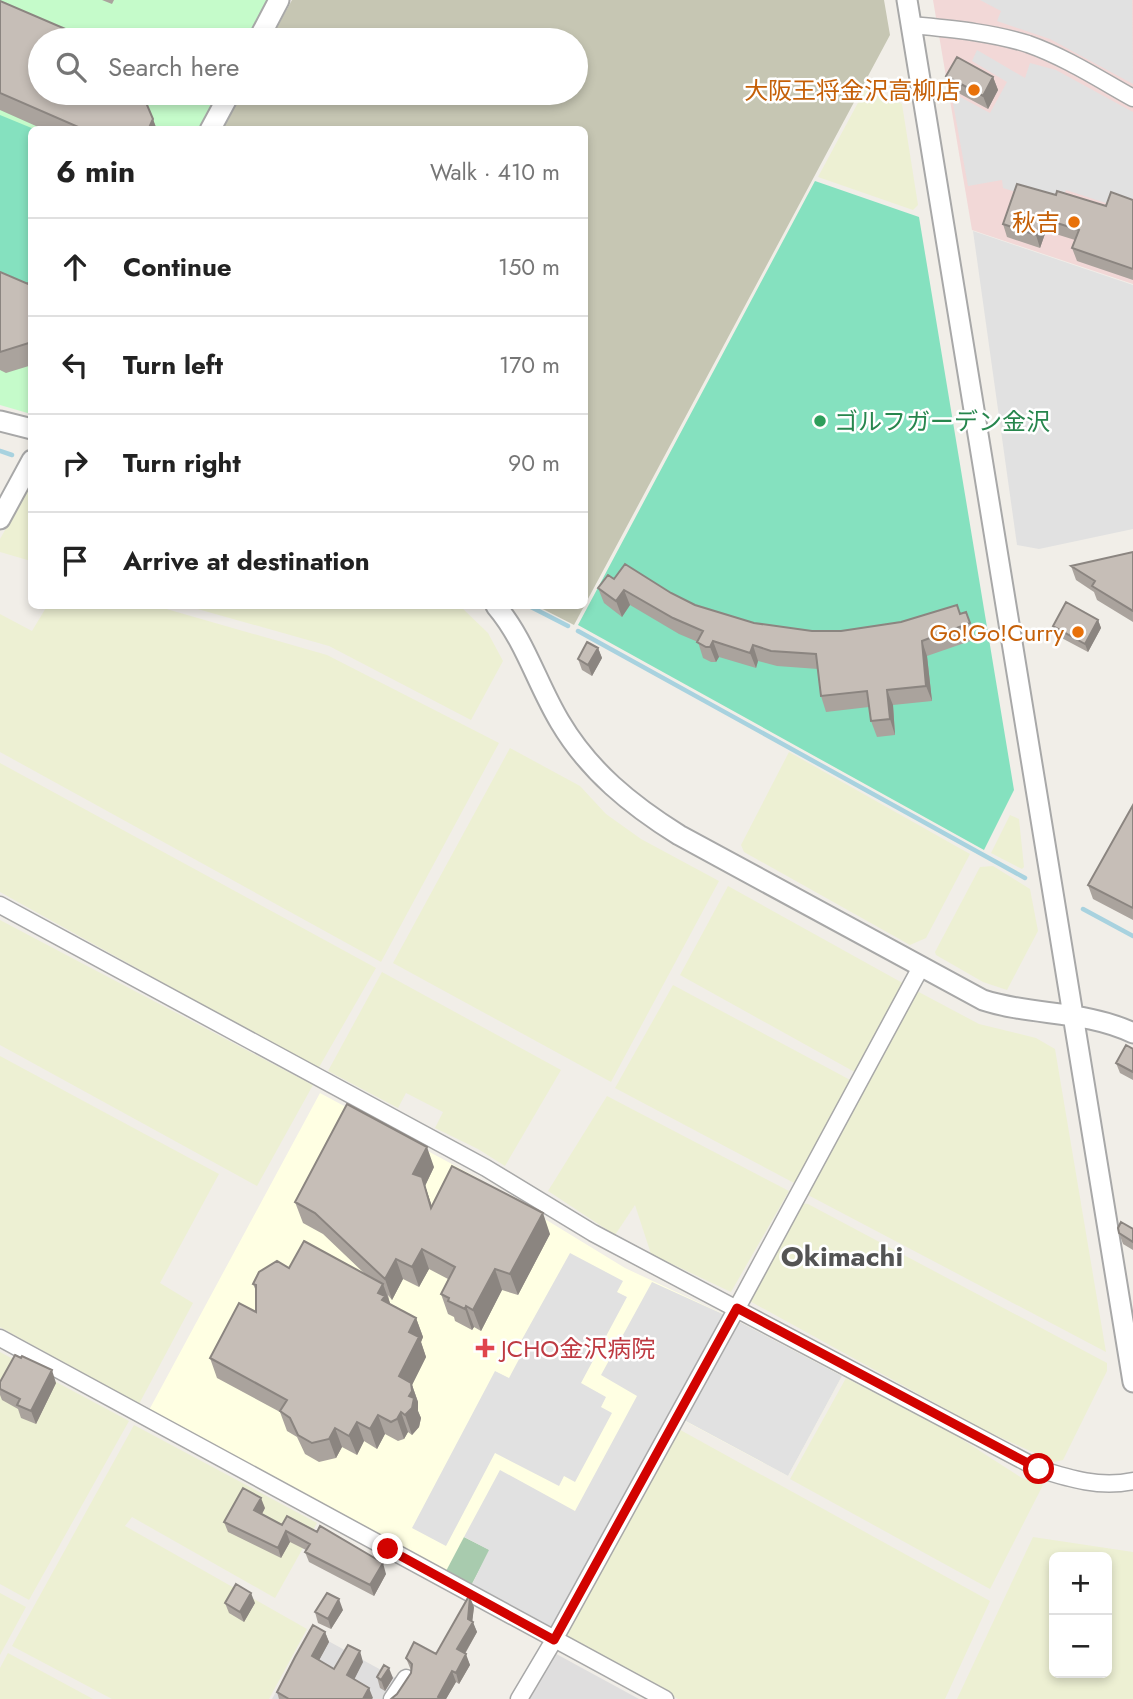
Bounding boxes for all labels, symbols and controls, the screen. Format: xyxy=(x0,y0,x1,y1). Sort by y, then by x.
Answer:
search box xyxy=(28,28,588,105)
icon: search xyxy=(52,48,90,86)
text: Search here xyxy=(108,48,240,86)
place label: 大阪王将金沢高柳店 xyxy=(744,73,960,108)
marker: 大阪王将金沢高柳店 xyxy=(966,82,982,98)
text: 6 min xyxy=(56,150,135,193)
text: Walk · 410 m xyxy=(430,155,560,189)
place label: 秋吉 xyxy=(1012,205,1060,240)
marker: 秋吉 xyxy=(1066,214,1082,230)
icon: ahead xyxy=(56,248,94,286)
text: Continue xyxy=(123,248,232,286)
text: 150 m xyxy=(498,250,560,284)
icon: left xyxy=(56,346,94,384)
text: Turn left xyxy=(123,346,223,384)
text: 170 m xyxy=(499,348,560,382)
place label: ゴルフガーデン金沢 xyxy=(834,404,1050,439)
marker: ゴルフガーデン金沢 xyxy=(812,413,828,429)
icon: right xyxy=(56,444,94,482)
text: Turn right xyxy=(123,444,241,482)
text: 90 m xyxy=(508,446,560,480)
icon: arrive xyxy=(56,542,94,580)
text: Arrive at destination xyxy=(123,542,370,580)
place label: Go!Go!Curry xyxy=(929,615,1064,650)
marker: Go!Go!Curry xyxy=(1070,624,1086,640)
district label: Okimachi xyxy=(781,1236,903,1277)
place label: JCHO金沢病院 xyxy=(498,1331,655,1366)
marker: JCHO金沢病院 xyxy=(475,1338,495,1358)
route start xyxy=(1023,1453,1054,1484)
route end xyxy=(372,1533,403,1564)
map controls xyxy=(1049,1552,1112,1678)
button: + xyxy=(1049,1552,1112,1615)
button: − xyxy=(1049,1615,1112,1678)

